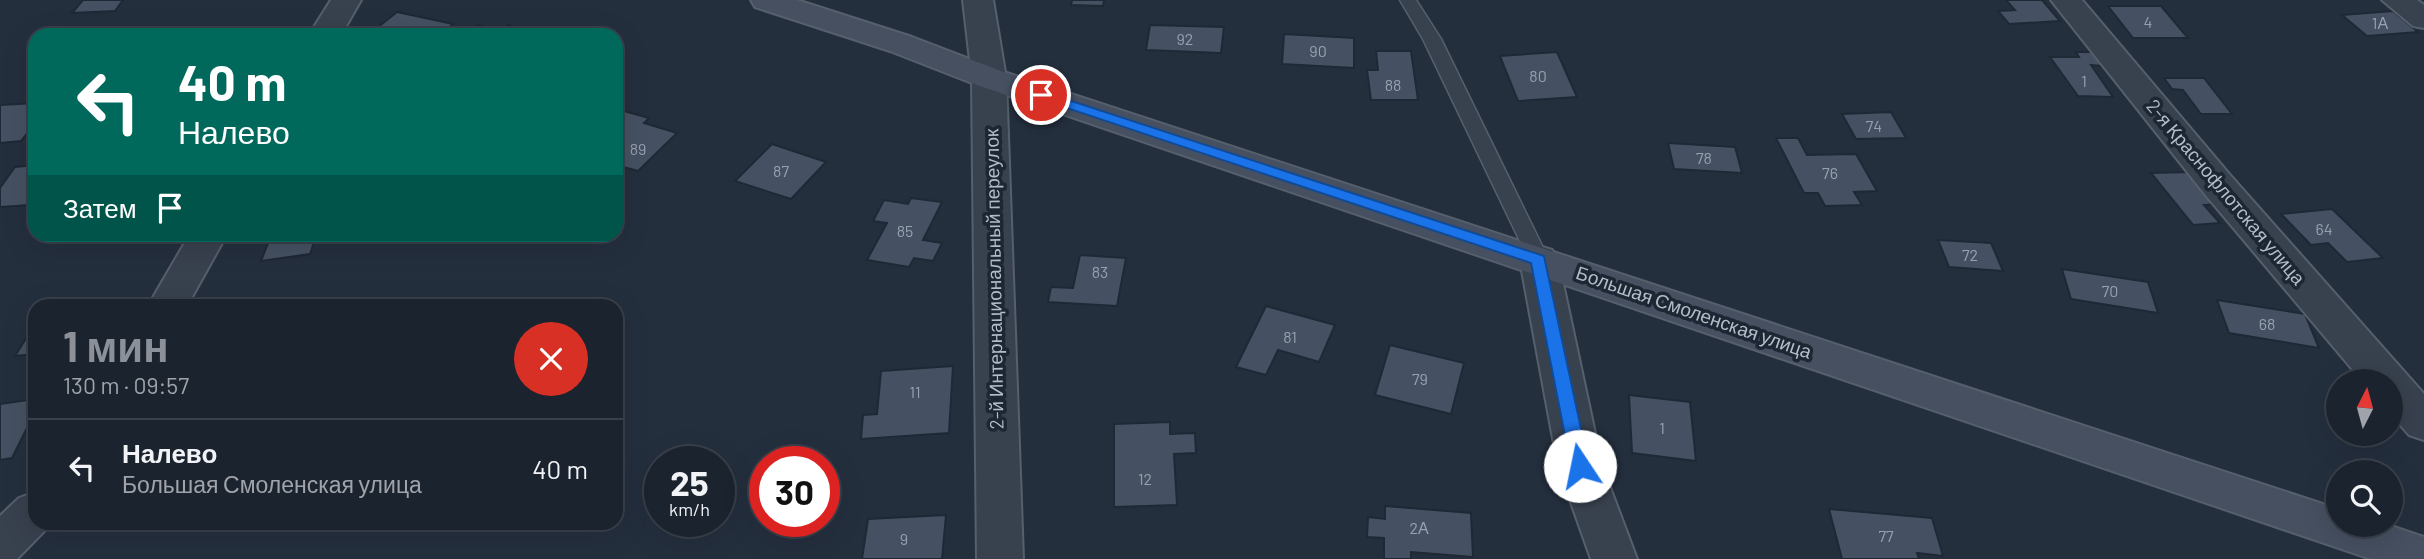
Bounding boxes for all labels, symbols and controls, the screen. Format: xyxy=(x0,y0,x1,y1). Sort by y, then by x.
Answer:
house number: 4 xyxy=(2144,12,2152,31)
house number: 1А xyxy=(2372,13,2388,32)
house number: 92 xyxy=(1177,29,1193,48)
house number: 90 xyxy=(1309,41,1327,60)
text: 40 m xyxy=(178,52,286,111)
icon: left xyxy=(63,56,154,147)
pin xyxy=(1011,65,1071,125)
house number: 80 xyxy=(1529,66,1547,85)
house number: 1 xyxy=(2081,71,2087,90)
house number: 88 xyxy=(1385,75,1401,94)
icon: arrive xyxy=(1022,76,1060,114)
street label: 2-я Краснофлотская улица xyxy=(2142,94,2311,289)
text: Налево xyxy=(178,112,290,150)
house number: 74 xyxy=(1866,116,1882,135)
street label: 2-й Интернациональный переулок xyxy=(979,128,1008,429)
house number: 89 xyxy=(630,139,646,158)
house number: 78 xyxy=(1696,148,1712,167)
house number: 87 xyxy=(773,161,789,180)
house number: 76 xyxy=(1822,163,1838,182)
icon: arrive xyxy=(151,189,189,227)
text: Затем xyxy=(63,192,137,223)
house number: 64 xyxy=(2315,219,2333,238)
house number: 85 xyxy=(897,221,913,240)
house number: 72 xyxy=(1962,245,1978,264)
street label: Большая Смоленская улица xyxy=(1573,260,1815,363)
house number: 83 xyxy=(1092,262,1108,281)
house number: 70 xyxy=(2102,281,2118,300)
house number: 68 xyxy=(2259,314,2275,333)
text: 1 мин xyxy=(63,320,169,370)
button: close xyxy=(514,322,588,396)
house number: 81 xyxy=(1283,327,1297,346)
house number: 79 xyxy=(1412,369,1428,388)
north arrow xyxy=(2326,369,2403,446)
map controls xyxy=(2326,369,2403,537)
text: 130 m · 09:57 xyxy=(63,371,189,399)
house number: 11 xyxy=(909,382,921,401)
house number: 1 xyxy=(1659,418,1665,437)
position arrow xyxy=(1543,429,1617,503)
text: Налево xyxy=(122,437,217,468)
speed limit sign: 30 xyxy=(749,446,840,537)
icon: left xyxy=(63,449,101,487)
text: 40 m xyxy=(532,453,588,484)
button: search xyxy=(2326,460,2403,537)
text: 25 xyxy=(670,461,709,503)
house number: 12 xyxy=(1138,469,1152,488)
text: Большая Смоленская улица xyxy=(122,470,422,498)
text: km/h xyxy=(669,498,710,520)
house number: 2А xyxy=(1409,518,1429,537)
house number: 77 xyxy=(1878,526,1894,545)
house number: 9 xyxy=(900,529,908,548)

